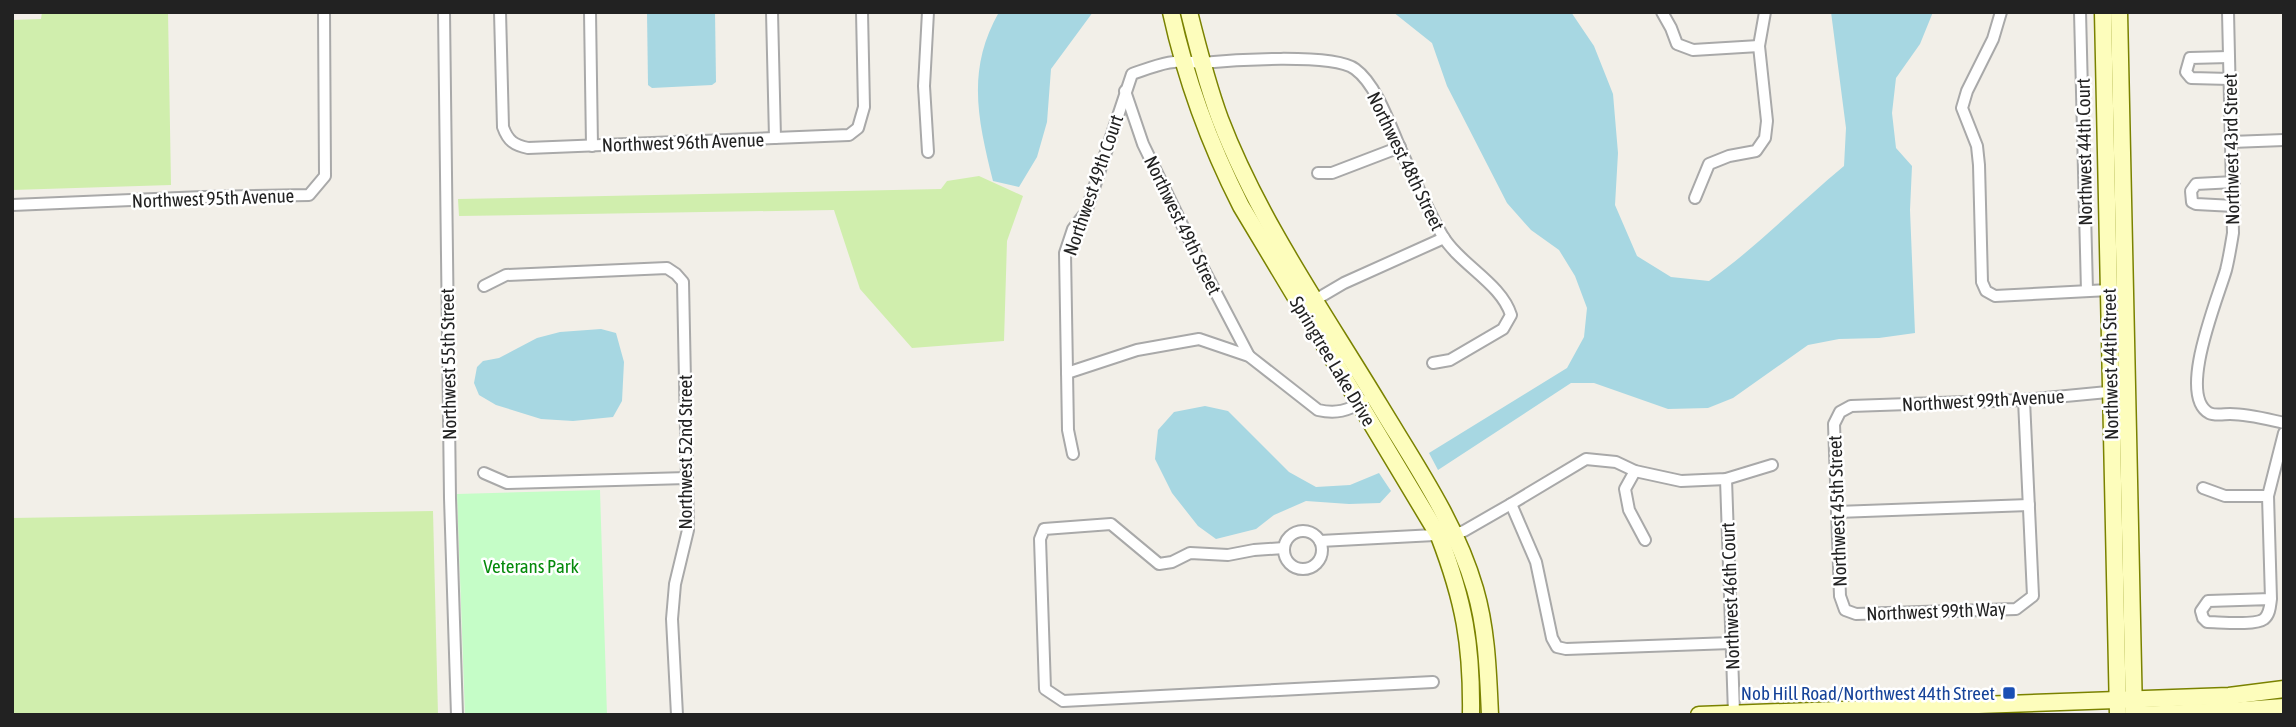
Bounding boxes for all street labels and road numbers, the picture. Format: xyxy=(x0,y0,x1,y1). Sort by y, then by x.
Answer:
street label: Northwest 43rd Street xyxy=(2219,73,2243,225)
street label: Northwest 44th Court xyxy=(2072,78,2096,226)
street label: Northwest 48th Street xyxy=(1363,88,1449,234)
street label: Northwest 49th Court xyxy=(1059,112,1127,258)
street label: Northwest 96th Avenue xyxy=(601,128,765,156)
street label: Northwest 49th Street xyxy=(1140,152,1226,298)
street label: Northwest 95th Avenue xyxy=(131,184,295,212)
street label: Northwest 55th Street xyxy=(436,288,460,440)
street label: Northwest 44th Street xyxy=(2098,288,2122,440)
street label: Springtree Lake Drive xyxy=(1286,292,1380,430)
street label: Northwest 52nd Street xyxy=(674,374,696,530)
street label: Northwest 99th Avenue xyxy=(1901,385,2065,415)
street label: Northwest 45th Street xyxy=(1823,435,1851,587)
street label: Northwest 46th Court xyxy=(1716,522,1744,670)
street label: Northwest 99th Way xyxy=(1866,598,2006,624)

